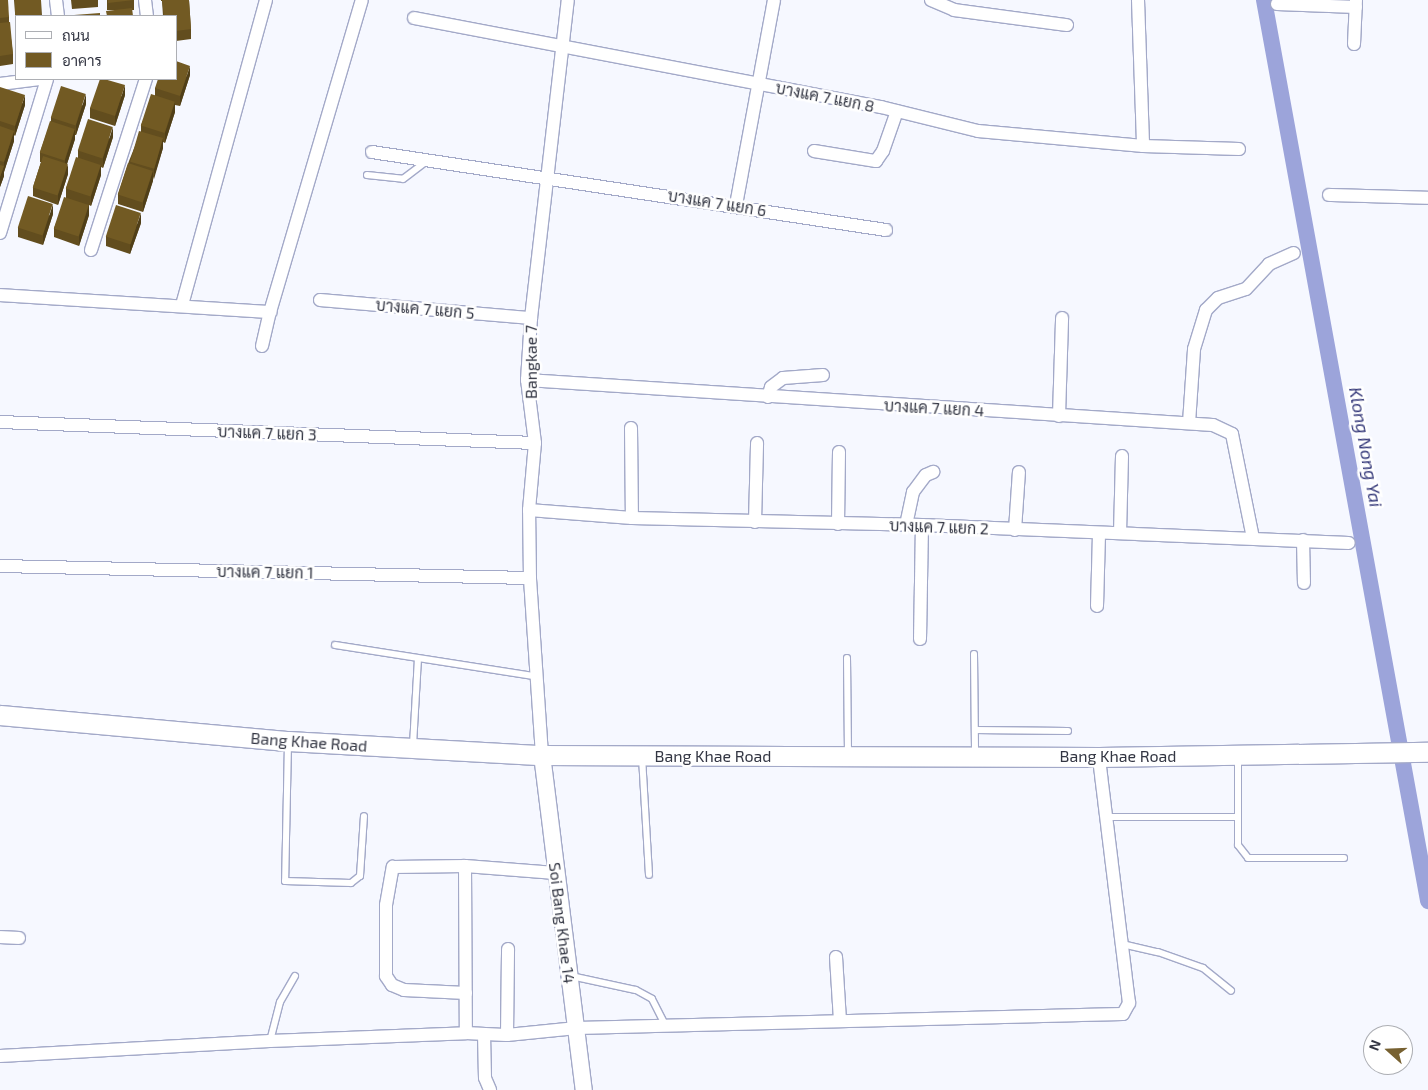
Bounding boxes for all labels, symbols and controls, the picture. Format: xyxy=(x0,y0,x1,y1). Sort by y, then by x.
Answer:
legend xyxy=(15,15,178,80)
text: ถนน xyxy=(62,26,90,44)
text: อาคาร xyxy=(62,51,102,69)
street label: บางแค 7 แยก 8 xyxy=(774,78,876,116)
street label: บางแค 7 แยก 6 xyxy=(666,186,768,220)
street label: บางแค 7 แยก 5 xyxy=(375,295,475,323)
street label: Bangkae 7 xyxy=(521,325,541,399)
water label: Klong Nong Yai xyxy=(1345,385,1387,509)
street label: บางแค 7 แยก 4 xyxy=(883,396,985,420)
street label: บางแค 7 แยก 3 xyxy=(217,422,317,444)
street label: บางแค 7 แยก 2 xyxy=(889,516,989,538)
street label: บางแค 7 แยก 1 xyxy=(216,562,314,582)
street label: Bang Khae Road xyxy=(250,728,368,756)
street label: Bang Khae Road xyxy=(654,746,772,766)
street label: Bang Khae Road xyxy=(1059,746,1177,766)
street label: Soi Bang Khae 14 xyxy=(545,861,579,985)
north arrow xyxy=(1363,1025,1413,1075)
text: N xyxy=(1365,1037,1384,1053)

